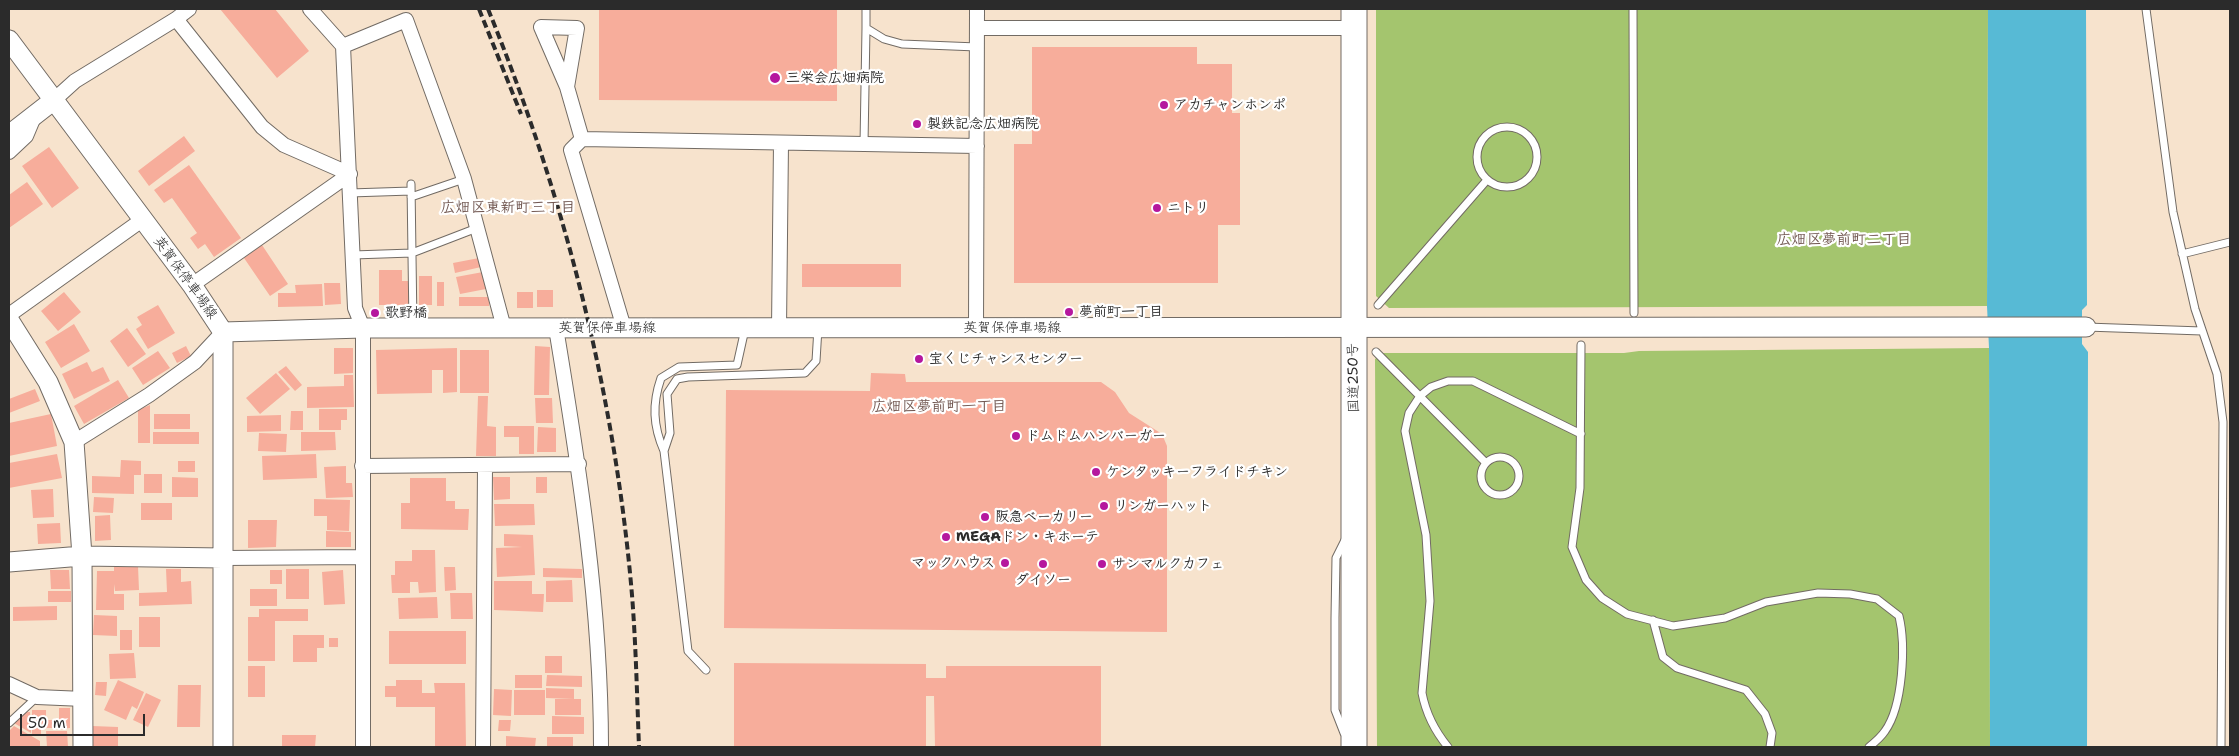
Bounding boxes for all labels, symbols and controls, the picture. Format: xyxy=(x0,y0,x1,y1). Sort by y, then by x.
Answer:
place label: 三栄会広畑病院 xyxy=(786,70,884,86)
marker: 三栄会広畑病院 xyxy=(768,71,782,85)
place label: アカチャンホンポ xyxy=(1174,97,1286,113)
marker: アカチャンホンポ xyxy=(1158,99,1170,111)
place label: 製鉄記念広畑病院 xyxy=(927,116,1039,132)
marker: 製鉄記念広畑病院 xyxy=(911,118,923,130)
district label: 広畑区東新町三丁目 xyxy=(441,199,575,217)
place label: ニトリ xyxy=(1167,200,1209,216)
marker: ニトリ xyxy=(1151,202,1163,214)
district label: 広畑区夢前町二丁目 xyxy=(1777,231,1911,249)
street label: 英賀保停車場線 xyxy=(149,233,221,323)
place label: 夢前町一丁目 xyxy=(1079,304,1163,320)
place label: 歌野橋 xyxy=(385,305,427,321)
marker: 夢前町一丁目 xyxy=(1063,306,1075,318)
marker: 歌野橋 xyxy=(369,307,381,319)
street label: 英賀保停車場線 xyxy=(558,320,656,336)
street label: 英賀保停車場線 xyxy=(963,320,1061,336)
street label: 国道250号 xyxy=(1345,343,1363,413)
place label: 宝くじチャンスセンター xyxy=(929,351,1083,367)
marker: 宝くじチャンスセンター xyxy=(913,353,925,365)
district label: 広畑区夢前町一丁目 xyxy=(872,398,1006,416)
place label: ドムドムハンバーガー xyxy=(1026,428,1166,444)
marker: ドムドムハンバーガー xyxy=(1010,430,1022,442)
place label: ケンタッキーフライドチキン xyxy=(1106,464,1288,480)
marker: ケンタッキーフライドチキン xyxy=(1090,466,1102,478)
place label: リンガーハット xyxy=(1114,498,1212,514)
marker: リンガーハット xyxy=(1098,500,1110,512)
place label: 阪急ベーカリー xyxy=(995,509,1093,525)
marker: 阪急ベーカリー xyxy=(979,511,991,523)
place label: MEGAドン・キホーテ xyxy=(956,529,1099,545)
marker: MEGAドン・キホーテ xyxy=(940,531,952,543)
place label: マックハウス xyxy=(911,555,995,571)
place label: サンマルクカフェ xyxy=(1112,556,1224,572)
marker: マックハウス xyxy=(999,557,1011,569)
marker: ダイソー xyxy=(1037,558,1049,570)
marker: サンマルクカフェ xyxy=(1096,558,1108,570)
place label: ダイソー xyxy=(1015,572,1071,588)
scale bar xyxy=(22,704,148,736)
text: 50 m xyxy=(28,713,66,733)

